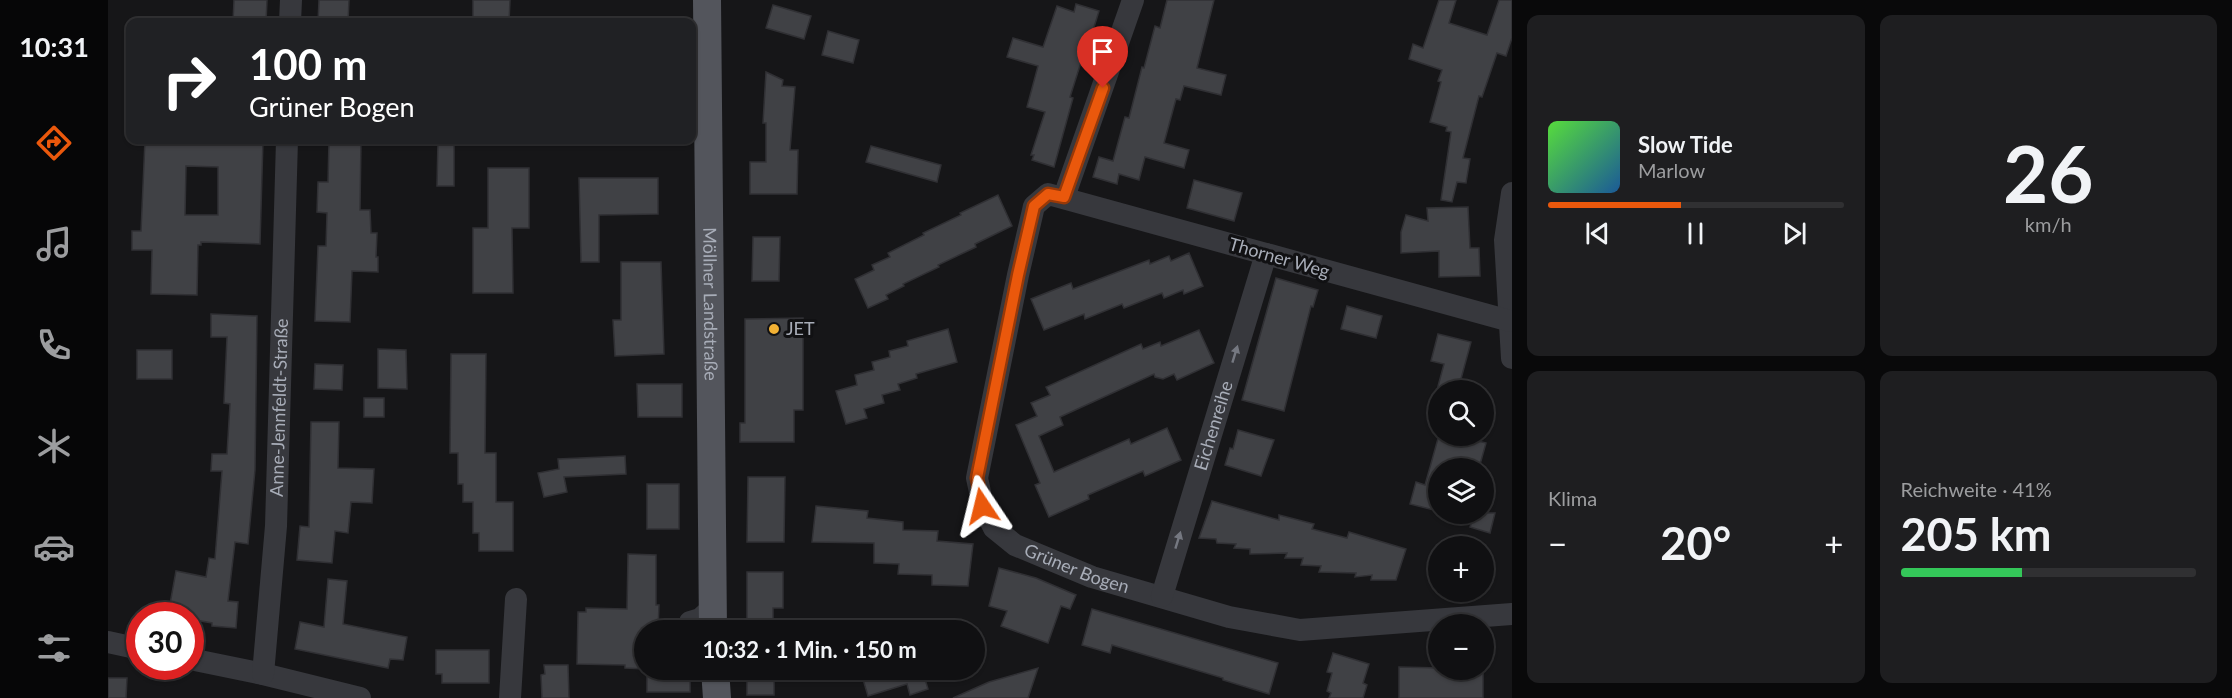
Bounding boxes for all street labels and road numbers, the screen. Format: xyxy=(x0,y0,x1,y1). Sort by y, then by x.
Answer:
street label: Möllner Landstraße xyxy=(699,227,723,381)
street label: Thorner Weg xyxy=(1226,232,1332,282)
street label: Anne-Jennfeldt-Straße xyxy=(265,318,292,497)
street label: Eichenreihe xyxy=(1189,378,1237,473)
street label: Grüner Bogen xyxy=(1021,538,1132,597)

